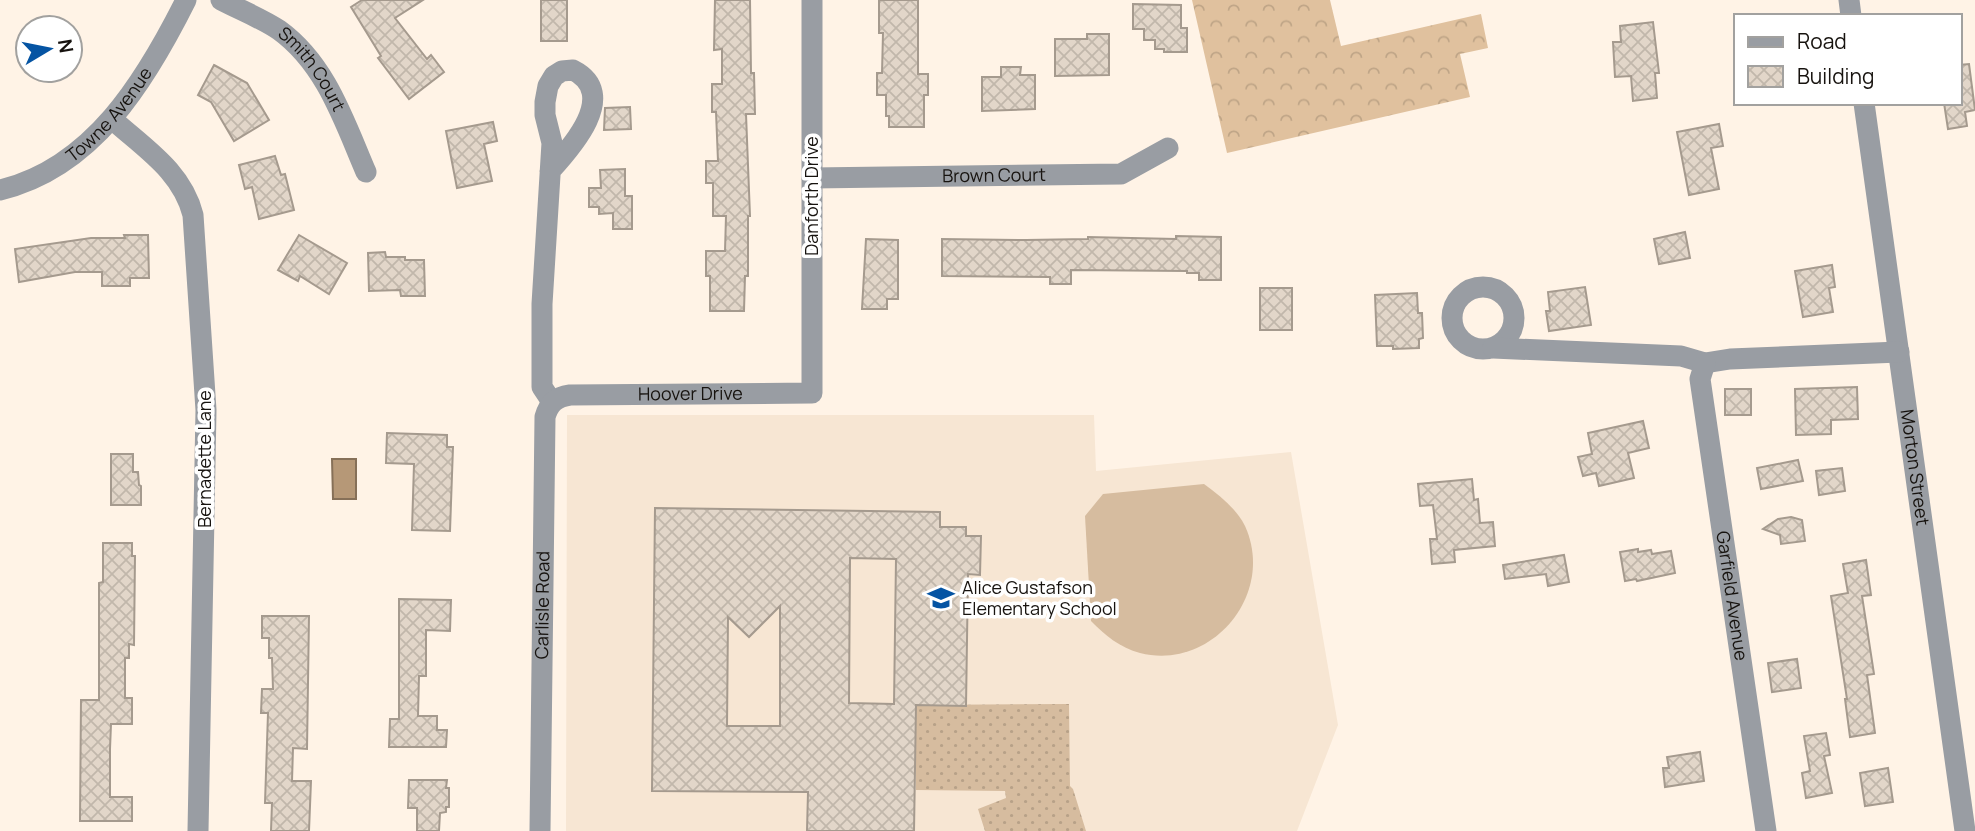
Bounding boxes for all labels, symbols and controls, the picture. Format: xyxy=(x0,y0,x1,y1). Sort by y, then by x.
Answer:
north arrow xyxy=(14,14,84,84)
legend xyxy=(1734,14,1961,105)
street label: Smith Court xyxy=(274,21,351,115)
text: Road xyxy=(1797,27,1847,55)
text: N xyxy=(52,37,80,55)
street label: Towne Avenue xyxy=(61,62,157,167)
text: Building xyxy=(1797,62,1874,90)
street label: Danforth Drive xyxy=(799,136,823,256)
street label: Brown Court xyxy=(942,162,1046,187)
street label: Hoover Drive xyxy=(638,381,743,405)
street label: Bernadette Lane xyxy=(192,390,216,528)
street label: Morton Street xyxy=(1896,408,1935,527)
street label: Garfield Avenue xyxy=(1711,529,1754,662)
street label: Carlisle Road xyxy=(529,551,554,659)
place label: Alice Gustafson Elementary School xyxy=(962,575,1117,620)
school or university icon: Alice Gustafson Elementary School xyxy=(926,583,956,613)

